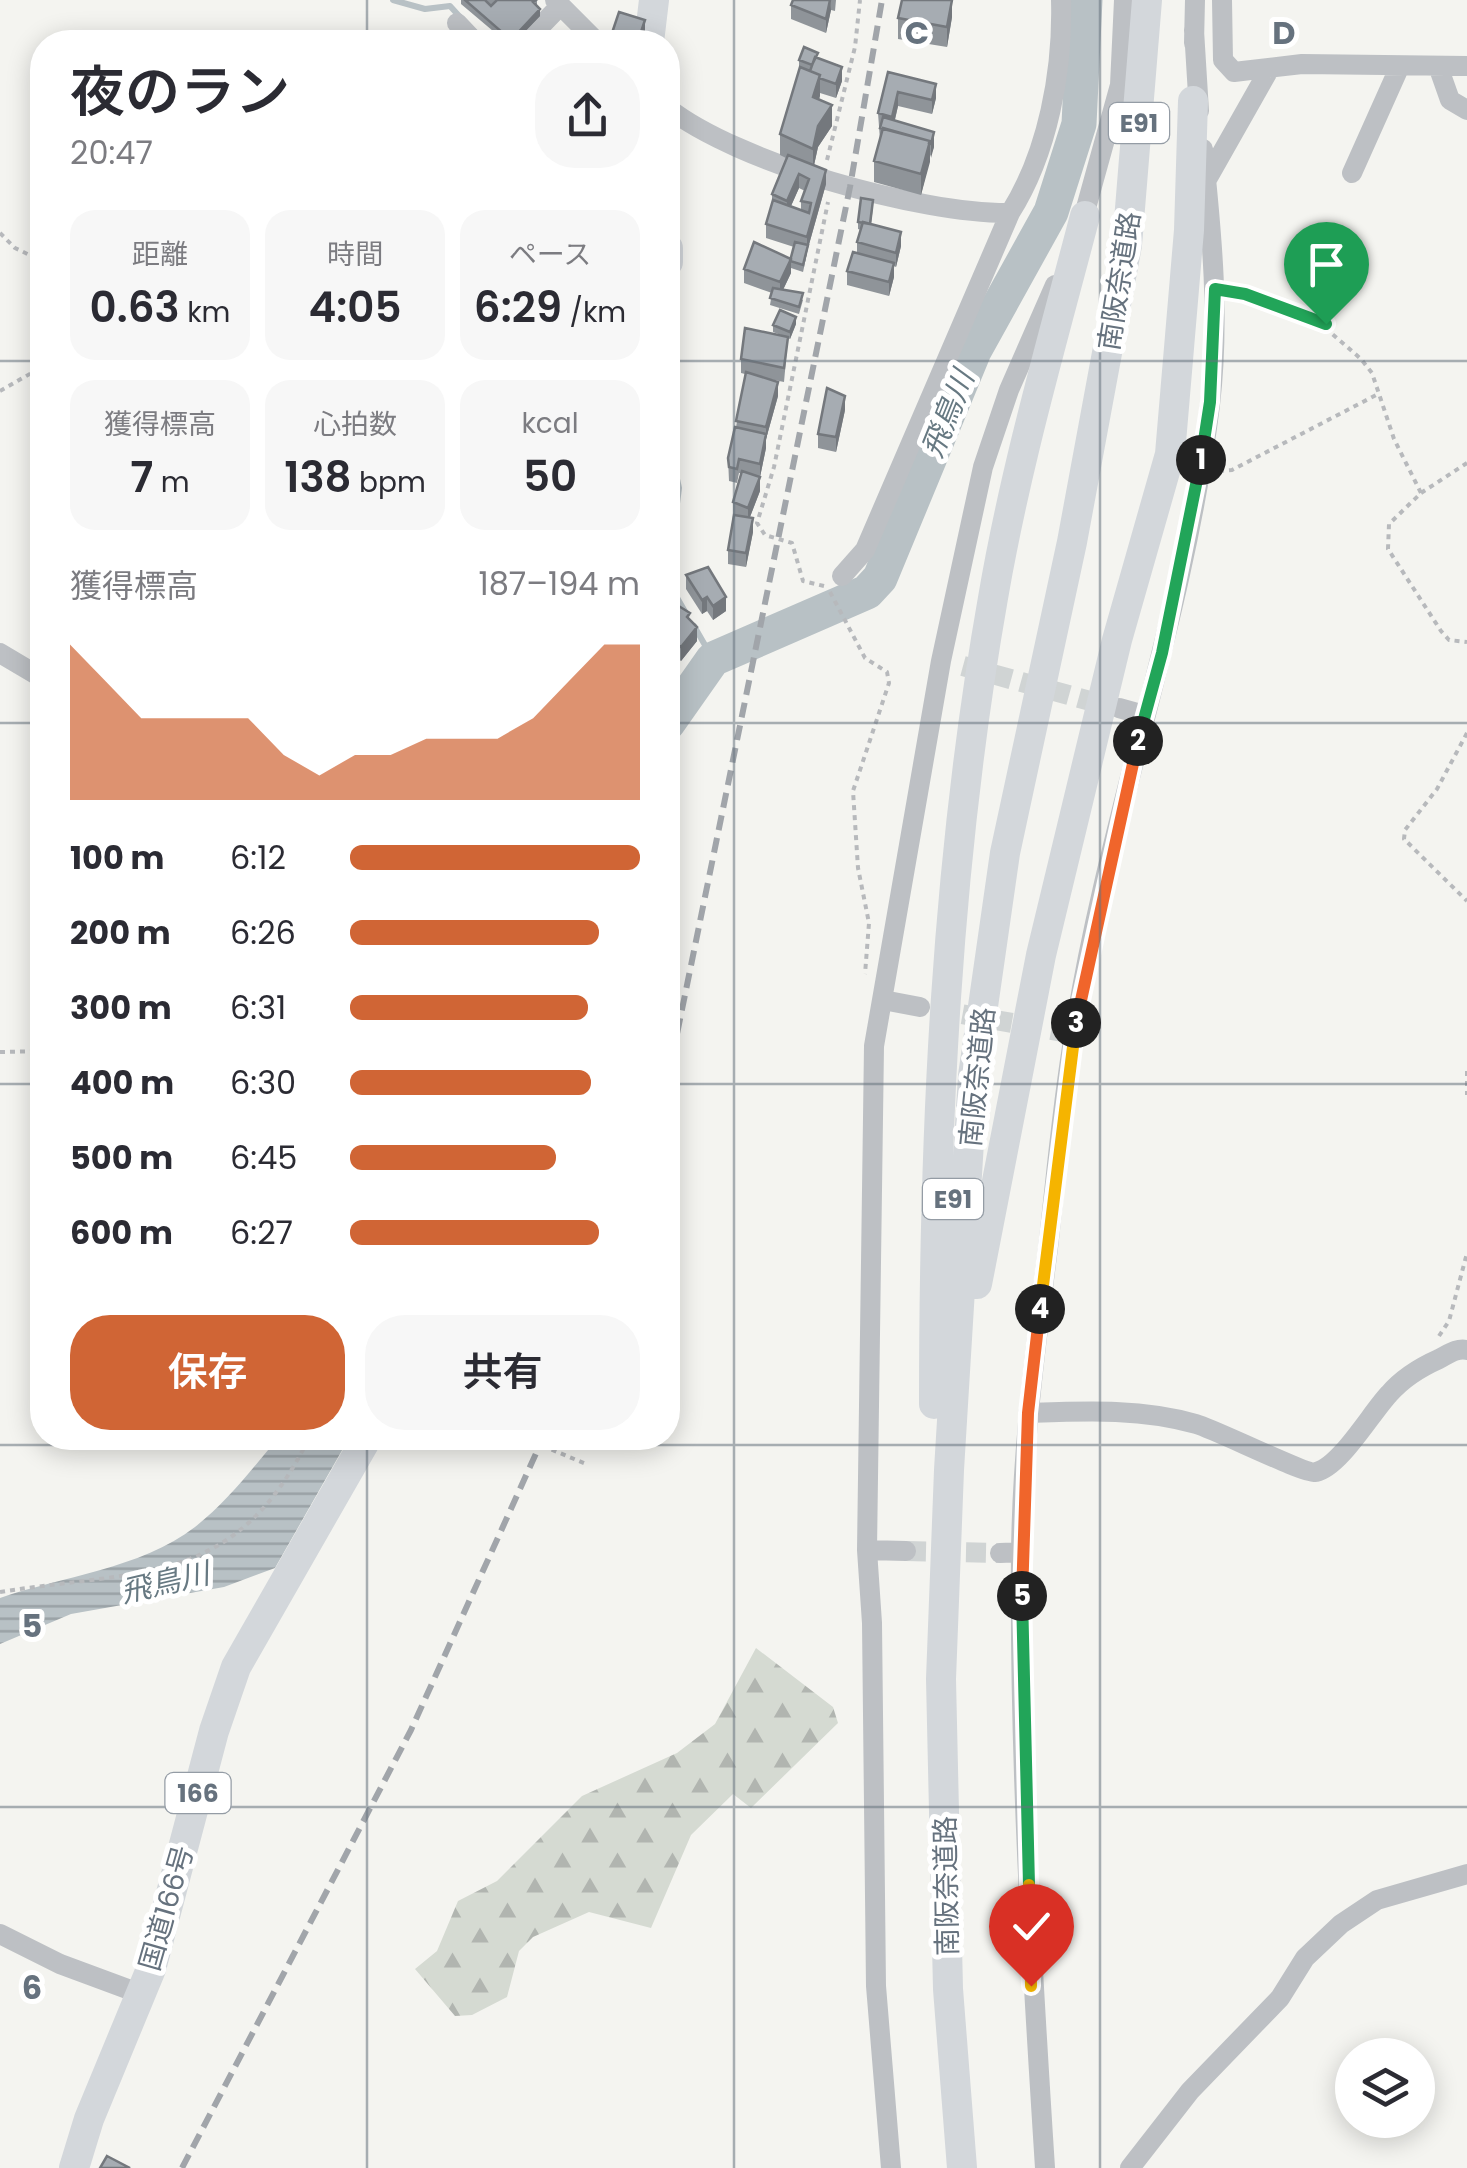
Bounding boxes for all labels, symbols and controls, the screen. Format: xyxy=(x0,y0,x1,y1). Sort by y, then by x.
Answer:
text: C xyxy=(905,10,929,55)
text: D xyxy=(1272,10,1296,55)
text: 夜のラン xyxy=(70,53,290,130)
button: share xyxy=(535,63,640,168)
road number: E91 xyxy=(1109,103,1169,143)
text: 20:47 xyxy=(70,130,153,175)
street label: 南阪奈道路 xyxy=(1089,209,1150,353)
pin xyxy=(1284,222,1369,325)
text: 距離 xyxy=(132,235,188,274)
text: 時間 xyxy=(327,235,383,274)
text: ペース xyxy=(509,235,591,274)
icon: arrive xyxy=(1299,237,1354,292)
text: 0.63 xyxy=(90,278,180,337)
text: 4:05 xyxy=(309,278,402,337)
text: 6:29 xyxy=(474,278,562,337)
text: km xyxy=(180,293,230,332)
text: /km xyxy=(562,293,626,332)
water label: 飛鳥川 xyxy=(911,361,985,464)
text: kcal xyxy=(521,404,579,443)
text: 獲得標高 xyxy=(104,405,216,444)
text: 心拍数 xyxy=(313,405,397,444)
pin: 1 xyxy=(1176,435,1226,485)
text: 1 xyxy=(1196,440,1206,479)
text: 50 xyxy=(523,447,577,506)
text: 7 xyxy=(130,448,153,507)
text: 138 xyxy=(284,448,352,507)
text: m xyxy=(153,463,190,502)
text: bpm xyxy=(352,463,426,502)
text: 187–194 m xyxy=(478,561,640,606)
text: 獲得標高 xyxy=(70,563,198,608)
pin: 2 xyxy=(1113,716,1163,766)
text: 2 xyxy=(1130,721,1146,760)
text: 100 m xyxy=(70,835,164,880)
text: 6:12 xyxy=(230,835,286,880)
text: 200 m xyxy=(70,910,171,955)
text: 6:26 xyxy=(230,910,296,955)
text: 300 m xyxy=(70,985,172,1030)
text: 6:31 xyxy=(230,985,286,1030)
pin: 3 xyxy=(1051,998,1101,1048)
text: 3 xyxy=(1068,1003,1084,1042)
street label: 南阪奈道路 xyxy=(951,1005,1004,1149)
text: 400 m xyxy=(70,1060,174,1105)
text: 6:30 xyxy=(230,1060,296,1105)
text: 500 m xyxy=(70,1135,173,1180)
text: 6:45 xyxy=(230,1135,297,1180)
road number: E91 xyxy=(923,1179,983,1219)
text: 600 m xyxy=(70,1210,173,1255)
text: 6:27 xyxy=(230,1210,293,1255)
pin: 4 xyxy=(1015,1284,1065,1334)
text: 4 xyxy=(1031,1289,1049,1328)
button: 保存 xyxy=(70,1315,345,1430)
button: 共有 xyxy=(365,1315,640,1430)
water label: 飛鳥川 xyxy=(116,1551,216,1614)
pin: 5 xyxy=(997,1571,1047,1621)
text: 5 xyxy=(1013,1576,1031,1615)
text: 5 xyxy=(22,1603,42,1648)
road number: 166 xyxy=(166,1773,230,1813)
street label: 南阪奈道路 xyxy=(926,1816,967,1956)
street label: 国道166号 xyxy=(130,1841,203,1975)
pin xyxy=(989,1884,1074,1987)
icon: check xyxy=(1004,1899,1059,1954)
text: 6 xyxy=(22,1965,42,2010)
map controls xyxy=(1335,2038,1435,2138)
button: layers xyxy=(1335,2038,1435,2138)

